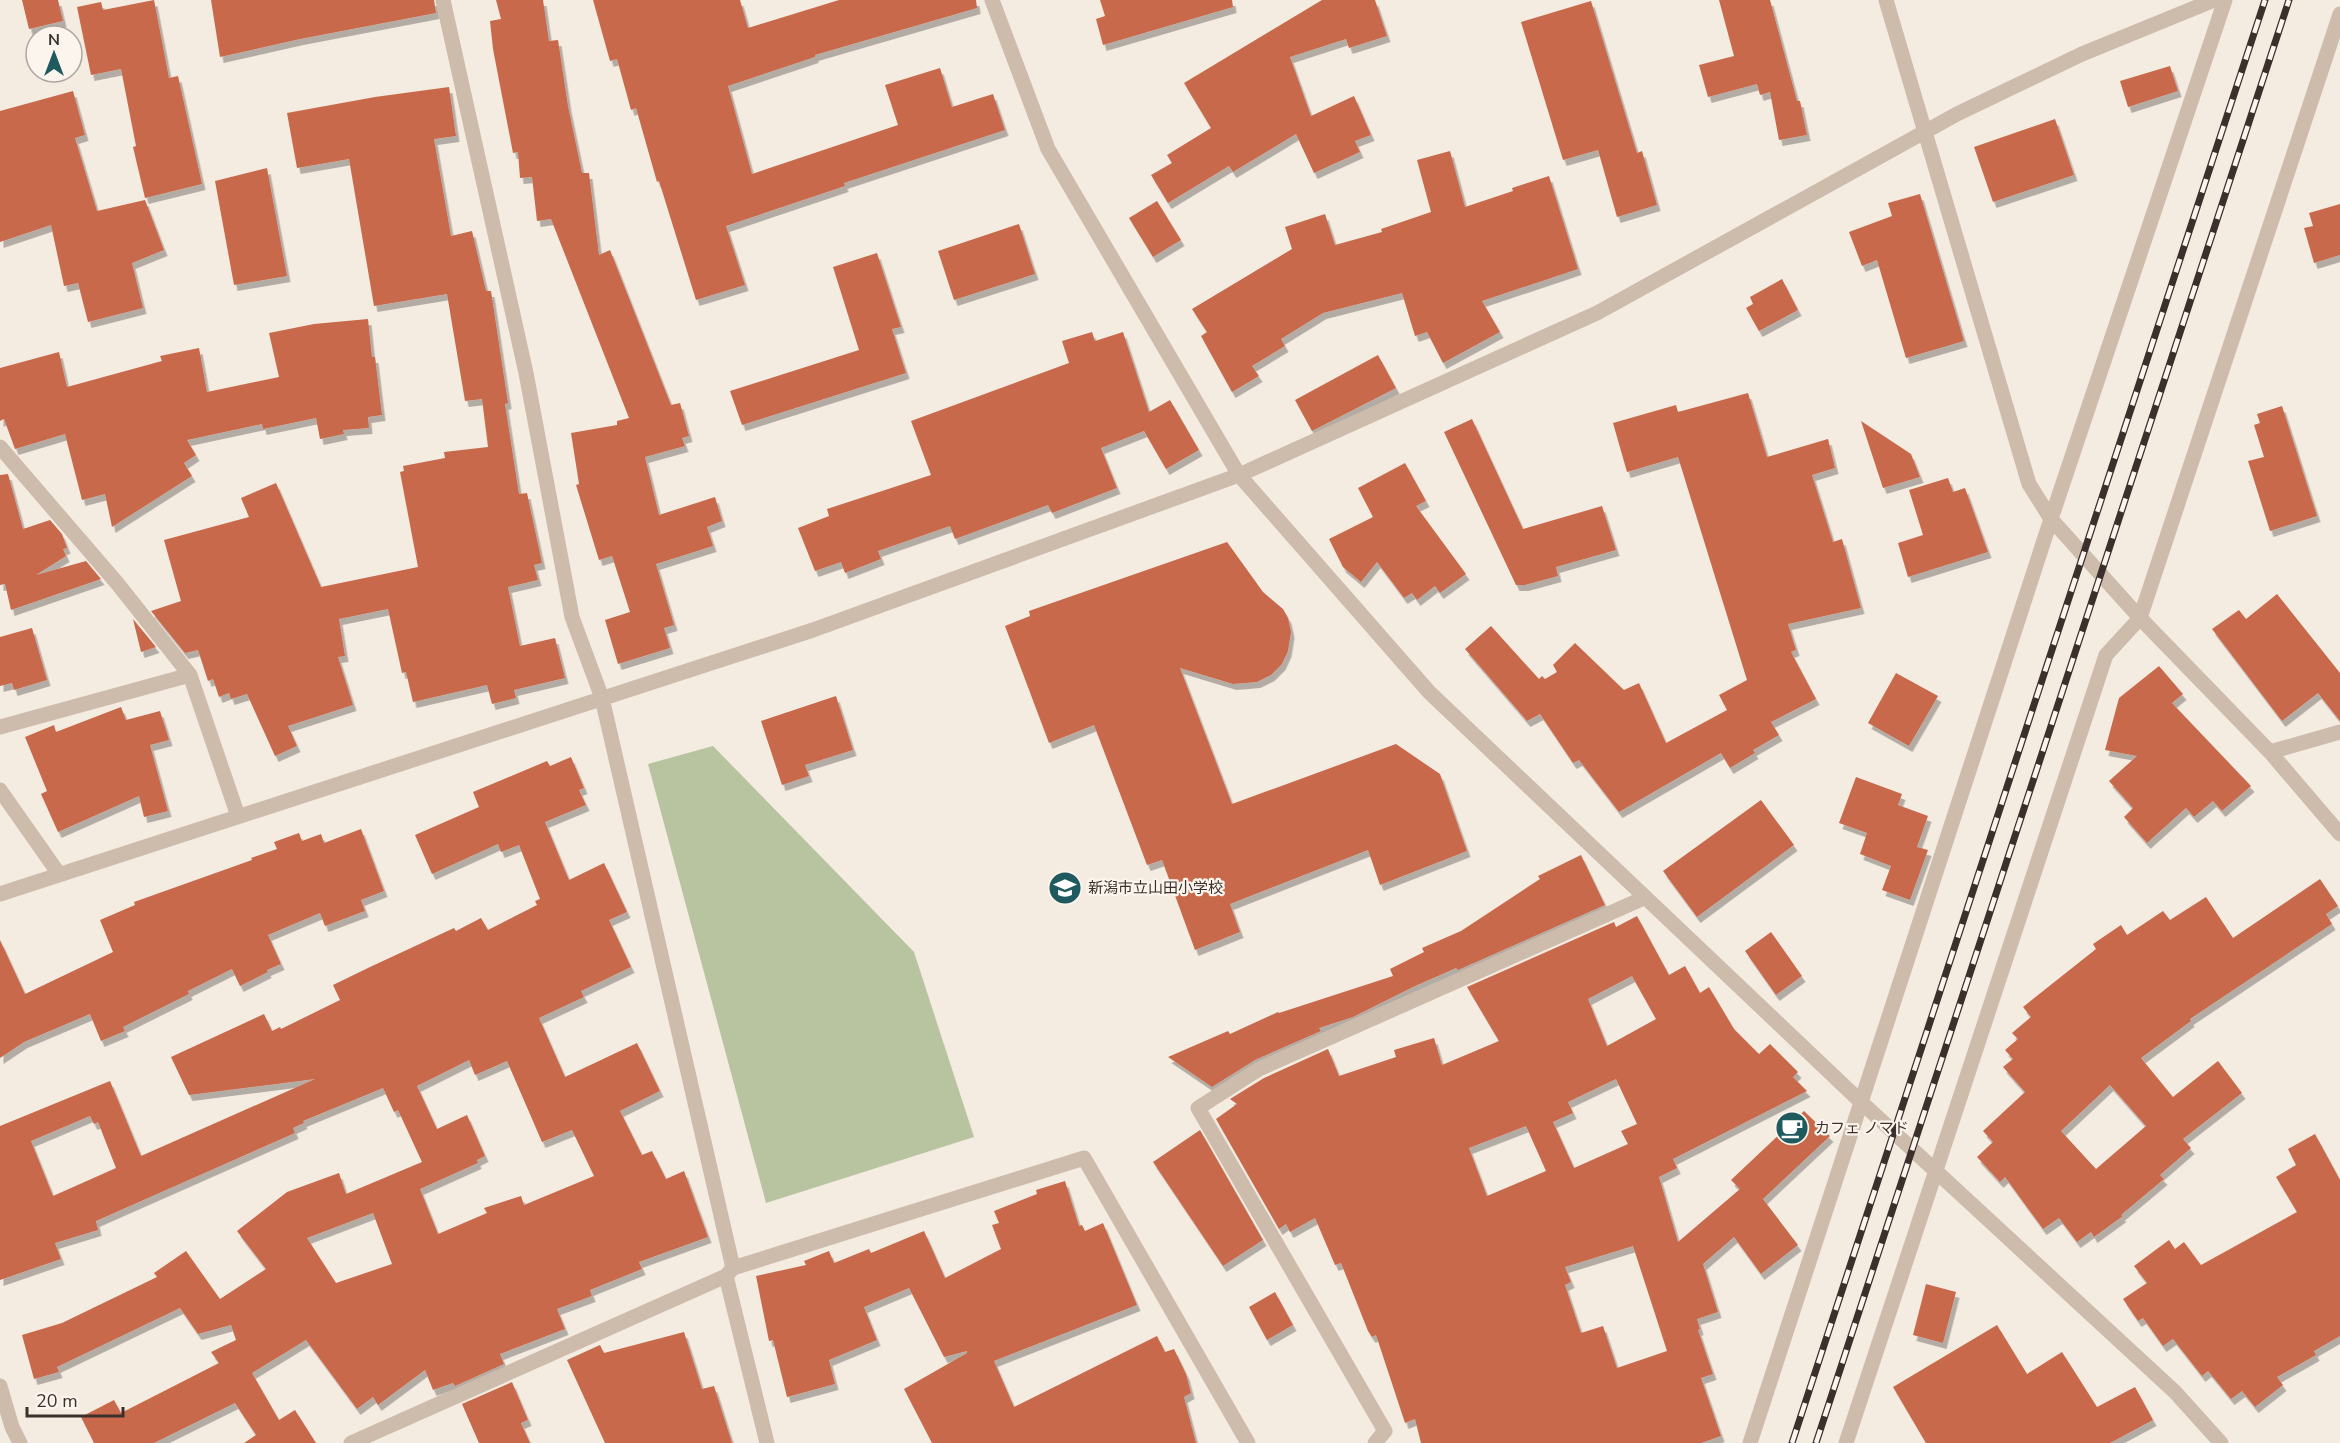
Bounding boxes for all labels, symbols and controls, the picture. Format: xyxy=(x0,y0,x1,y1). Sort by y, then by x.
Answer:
north arrow xyxy=(24,24,84,84)
text: N xyxy=(48,29,60,51)
school or university icon: 新潟市立山田小学校 xyxy=(1047,870,1083,906)
place label: 新潟市立山田小学校 xyxy=(1088,878,1223,898)
cafe icon: カフェ ノマド xyxy=(1774,1110,1810,1146)
place label: カフェ ノマド xyxy=(1815,1118,1909,1138)
scale bar xyxy=(27,1380,123,1418)
text: 20 m xyxy=(36,1389,78,1413)

